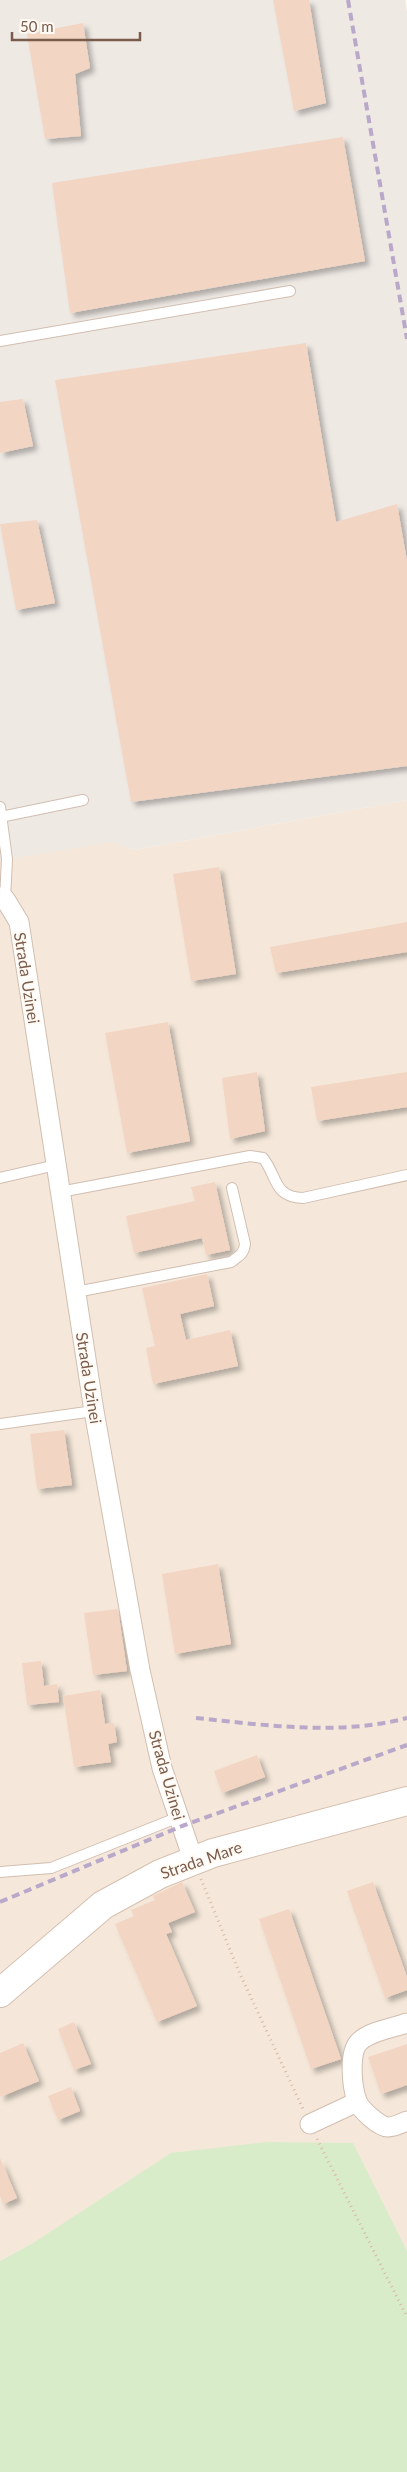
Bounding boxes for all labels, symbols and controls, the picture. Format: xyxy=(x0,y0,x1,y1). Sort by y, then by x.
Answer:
scale bar xyxy=(12,10,140,42)
text: 50 m xyxy=(20,17,54,35)
street label: Strada Uzinei xyxy=(11,931,44,1025)
street label: Strada Uzinei xyxy=(73,1331,106,1425)
street label: Strada Uzinei xyxy=(146,1728,189,1822)
street label: Strada Mare xyxy=(157,1837,244,1882)

